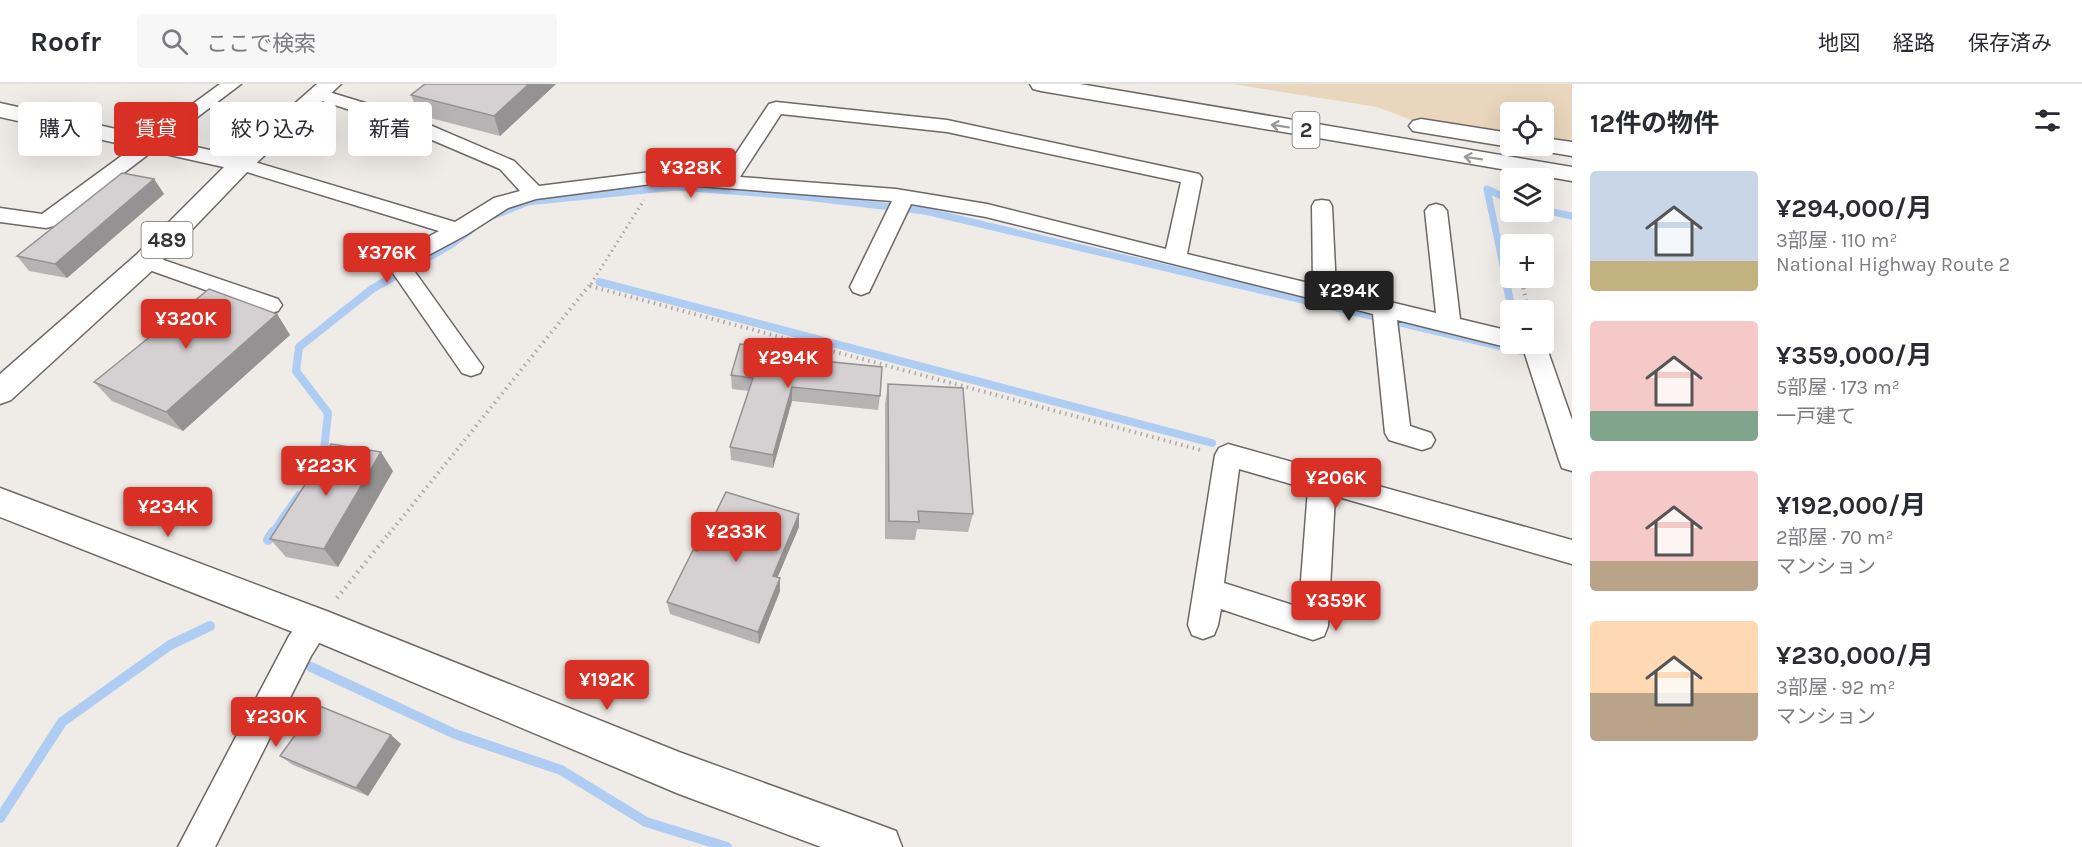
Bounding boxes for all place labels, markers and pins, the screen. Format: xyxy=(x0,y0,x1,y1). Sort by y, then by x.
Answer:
pin: ¥328K xyxy=(649,148,733,199)
pin: ¥376K xyxy=(345,233,429,284)
pin: ¥294K xyxy=(1307,271,1391,322)
pin: ¥320K xyxy=(144,299,228,350)
pin: ¥294K xyxy=(746,338,830,389)
pin: ¥223K xyxy=(284,446,368,497)
pin: ¥206K xyxy=(1294,458,1378,509)
pin: ¥234K xyxy=(126,487,210,538)
pin: ¥233K xyxy=(694,512,778,563)
pin: ¥359K xyxy=(1294,581,1378,632)
pin: ¥192K xyxy=(565,660,649,711)
pin: ¥230K xyxy=(234,697,318,748)

